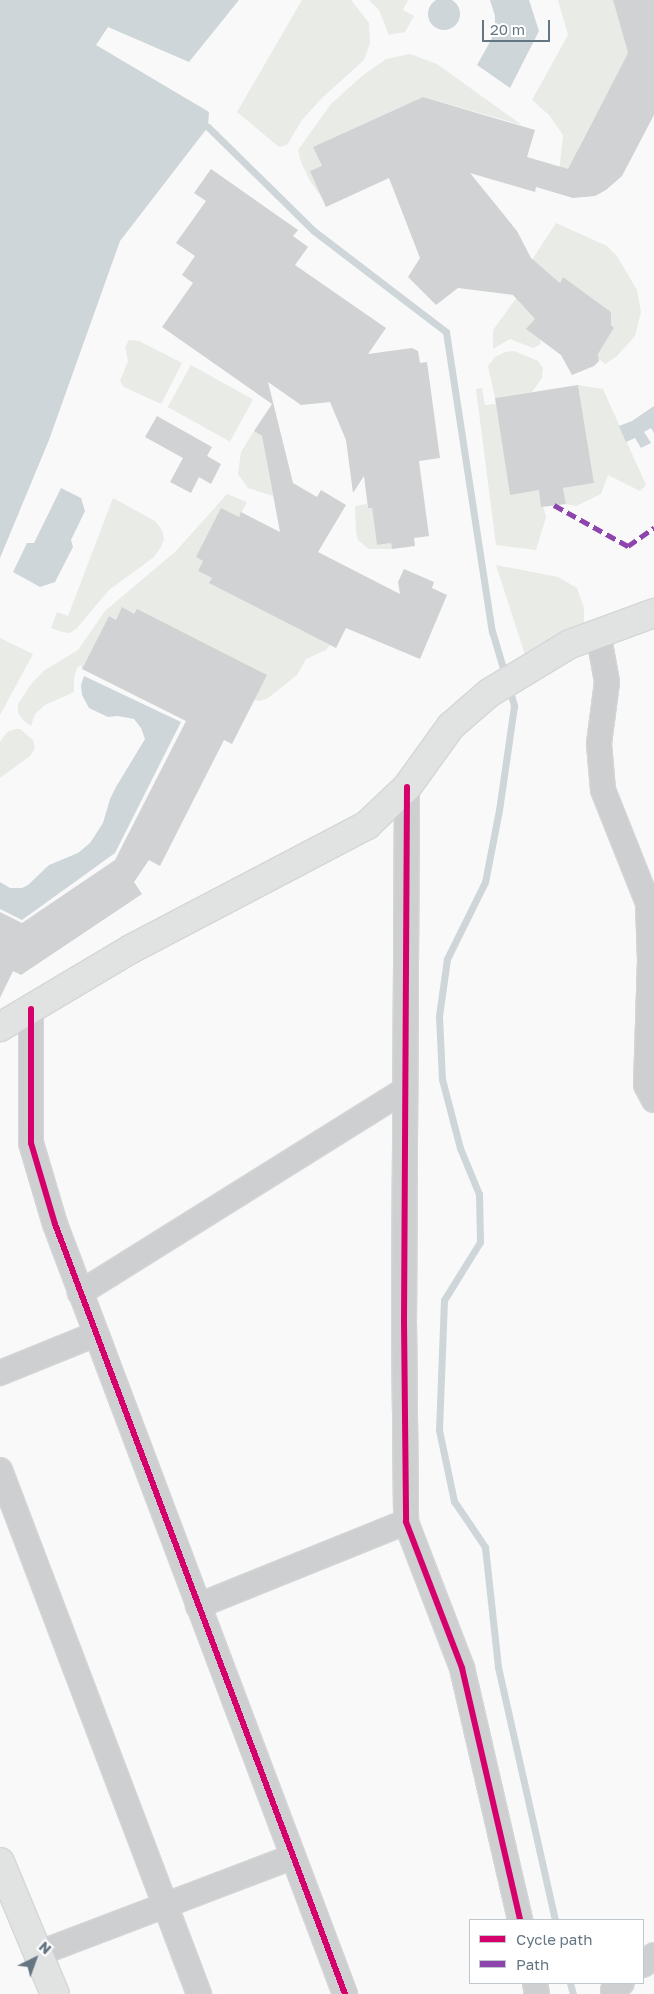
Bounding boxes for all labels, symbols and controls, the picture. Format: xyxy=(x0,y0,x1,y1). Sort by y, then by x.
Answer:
scale bar xyxy=(484,10,552,42)
text: 20 m xyxy=(490,20,525,38)
legend xyxy=(469,1919,644,1984)
text: Cycle path xyxy=(516,1930,592,1948)
north arrow xyxy=(10,1934,60,1984)
text: N xyxy=(36,1938,55,1957)
text: Path xyxy=(516,1955,549,1973)

